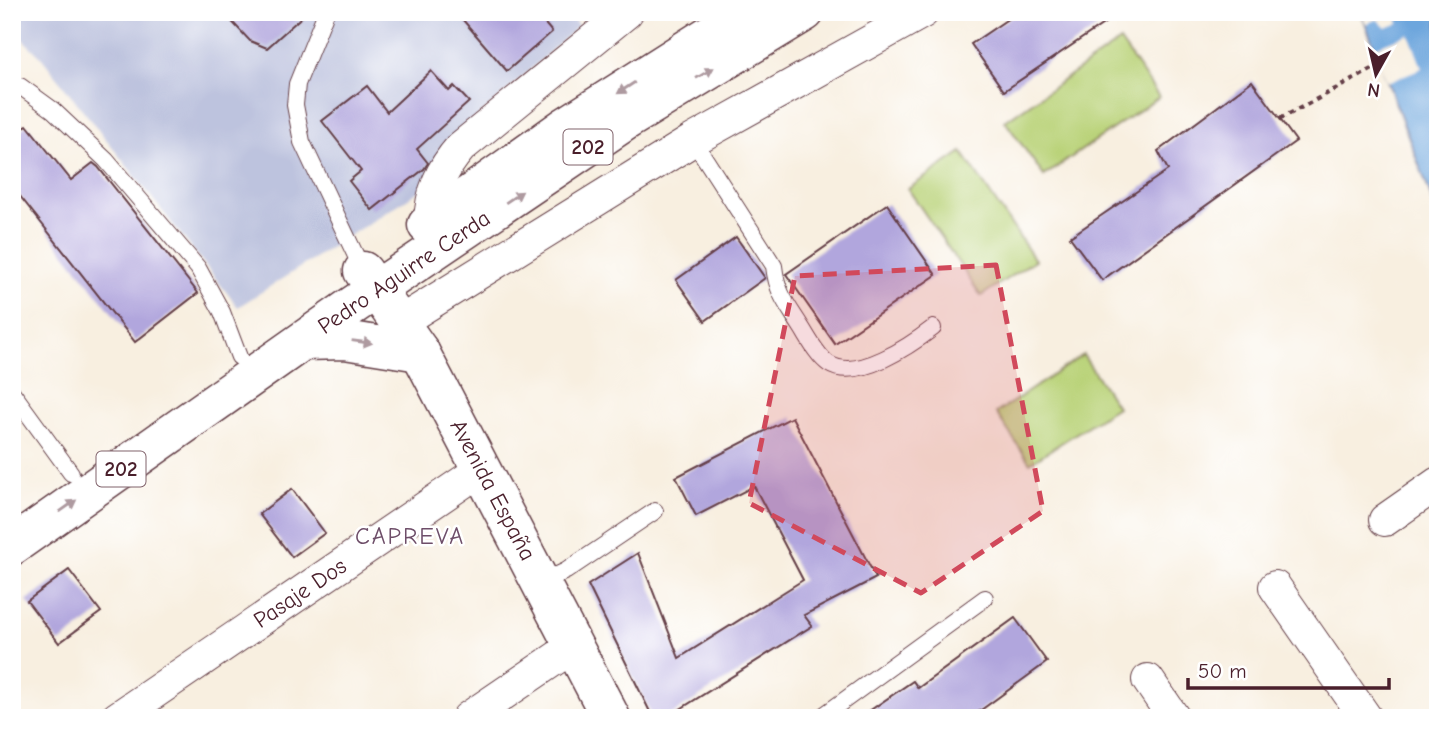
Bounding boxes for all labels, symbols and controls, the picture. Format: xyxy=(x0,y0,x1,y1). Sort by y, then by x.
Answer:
north arrow xyxy=(1342,38,1412,108)
one-way arrow xyxy=(695,67,714,79)
text: N xyxy=(1366,78,1381,102)
one-way arrow xyxy=(616,82,635,95)
road number: 202 xyxy=(564,130,612,164)
one-way arrow xyxy=(505,190,523,204)
street label: Pedro Aguirre Cerda xyxy=(313,204,495,340)
one-way arrow xyxy=(352,337,374,348)
street label: Avenida España xyxy=(445,415,541,565)
road number: 202 xyxy=(96,452,146,486)
one-way arrow xyxy=(59,500,77,514)
district label: CAPREVA xyxy=(355,522,465,550)
street label: Pasaje Dos xyxy=(249,552,351,634)
scale bar xyxy=(1188,646,1389,690)
text: 50 m xyxy=(1198,659,1247,683)

